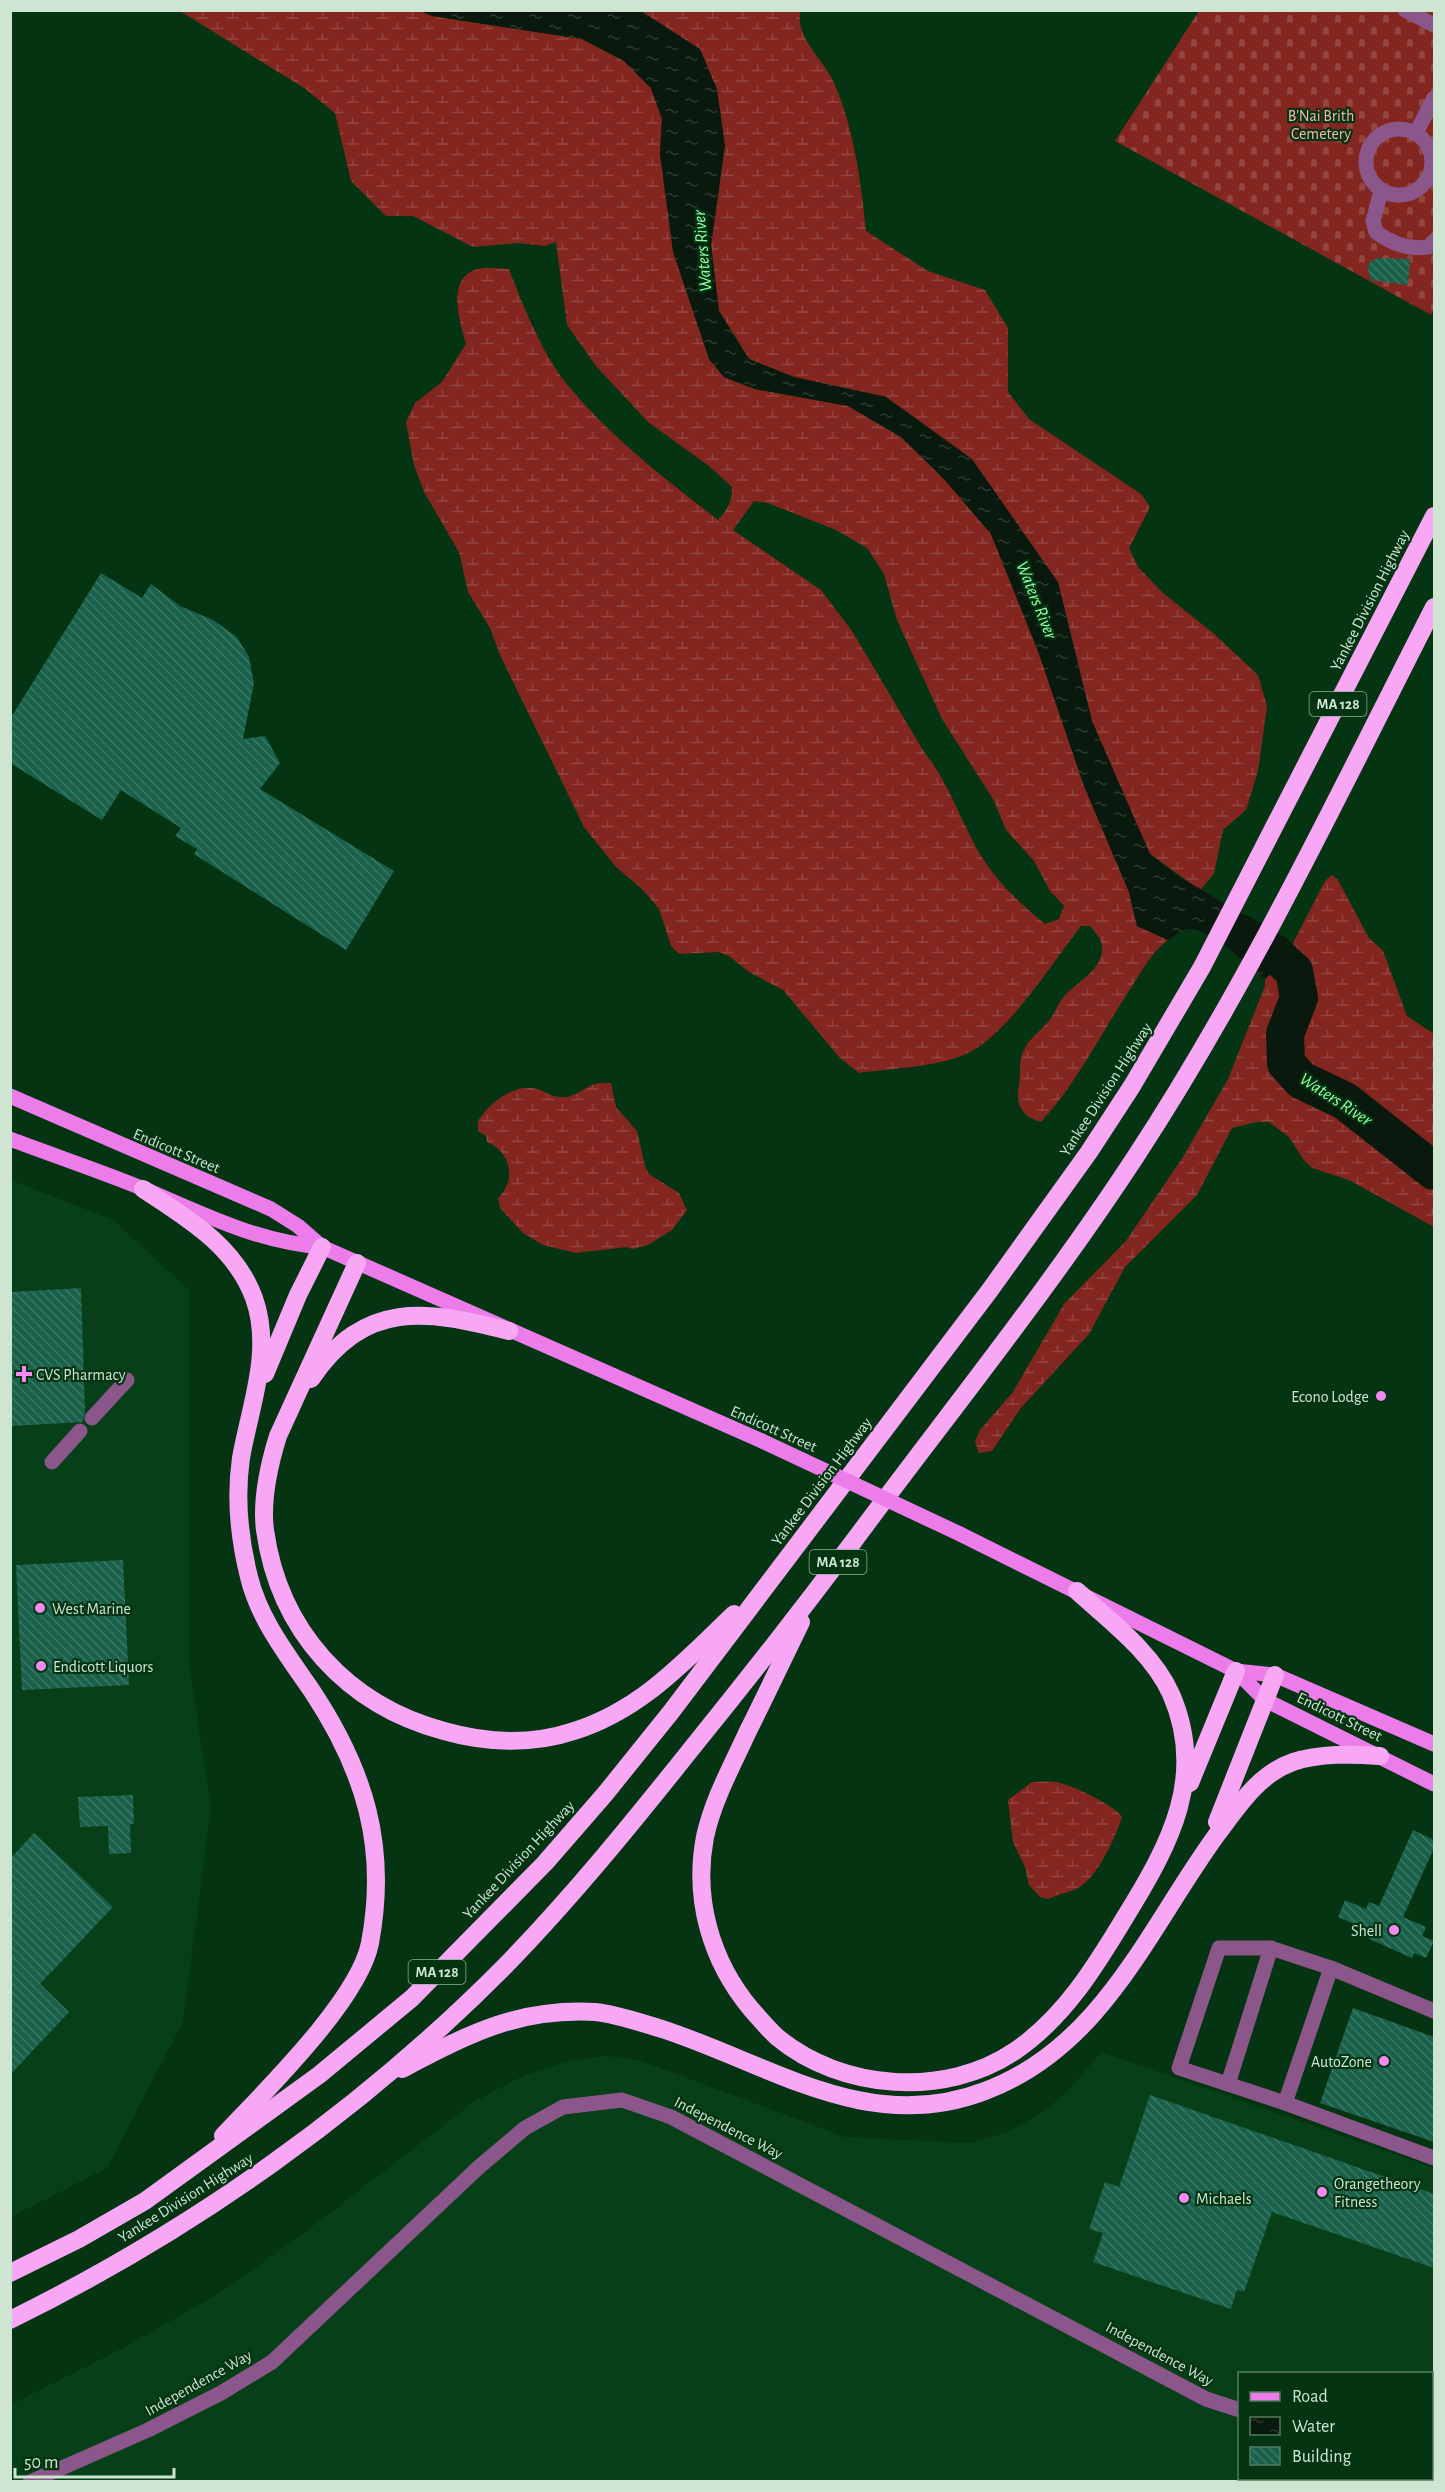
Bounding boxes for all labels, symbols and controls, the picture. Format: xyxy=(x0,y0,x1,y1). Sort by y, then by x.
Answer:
park label: B'Nai Brith Cemetery xyxy=(1288,108,1354,143)
water label: Waters River xyxy=(690,208,716,293)
street label: Yankee Division Highway xyxy=(1327,527,1413,674)
water label: Waters River xyxy=(1012,559,1060,643)
road number: MA 128 xyxy=(1310,692,1366,716)
street label: Yankee Division Highway xyxy=(1057,1020,1156,1160)
water label: Waters River xyxy=(1296,1070,1376,1130)
street label: Endicott Street xyxy=(131,1125,222,1176)
marker: CVS Pharmacy xyxy=(17,1367,31,1381)
place label: CVS Pharmacy xyxy=(36,1367,126,1384)
place label: Econo Lodge xyxy=(1291,1389,1369,1405)
marker: Econo Lodge xyxy=(1374,1389,1388,1403)
street label: Endicott Street xyxy=(728,1403,819,1455)
street label: Yankee Division Highway xyxy=(769,1414,876,1549)
road number: MA 128 xyxy=(810,1550,866,1574)
marker: West Marine xyxy=(33,1601,47,1615)
place label: West Marine xyxy=(52,1601,131,1617)
marker: Endicott Liquors xyxy=(34,1659,48,1673)
place label: Endicott Liquors xyxy=(53,1659,154,1675)
street label: Endicott Street xyxy=(1294,1689,1385,1744)
street label: Yankee Division Highway xyxy=(460,1797,579,1923)
place label: Shell xyxy=(1351,1923,1382,1939)
marker: Shell xyxy=(1387,1923,1401,1937)
road number: MA 128 xyxy=(408,1960,466,1984)
place label: AutoZone xyxy=(1311,2054,1372,2070)
marker: AutoZone xyxy=(1377,2054,1391,2068)
street label: Independence Way xyxy=(671,2094,785,2163)
street label: Yankee Division Highway xyxy=(115,2150,256,2247)
place label: Orangetheory Fitness xyxy=(1334,2176,1421,2210)
marker: Orangetheory Fitness xyxy=(1315,2185,1329,2199)
marker: Michaels xyxy=(1177,2191,1191,2205)
place label: Michaels xyxy=(1196,2191,1252,2207)
street label: Independence Way xyxy=(1103,2319,1216,2390)
street label: Independence Way xyxy=(142,2347,255,2420)
legend xyxy=(1238,2372,1433,2480)
text: Road xyxy=(1292,2388,1328,2406)
text: Water xyxy=(1292,2418,1335,2436)
scale bar xyxy=(15,2441,174,2479)
text: Building xyxy=(1292,2448,1352,2466)
text: 50 m xyxy=(24,2454,58,2472)

